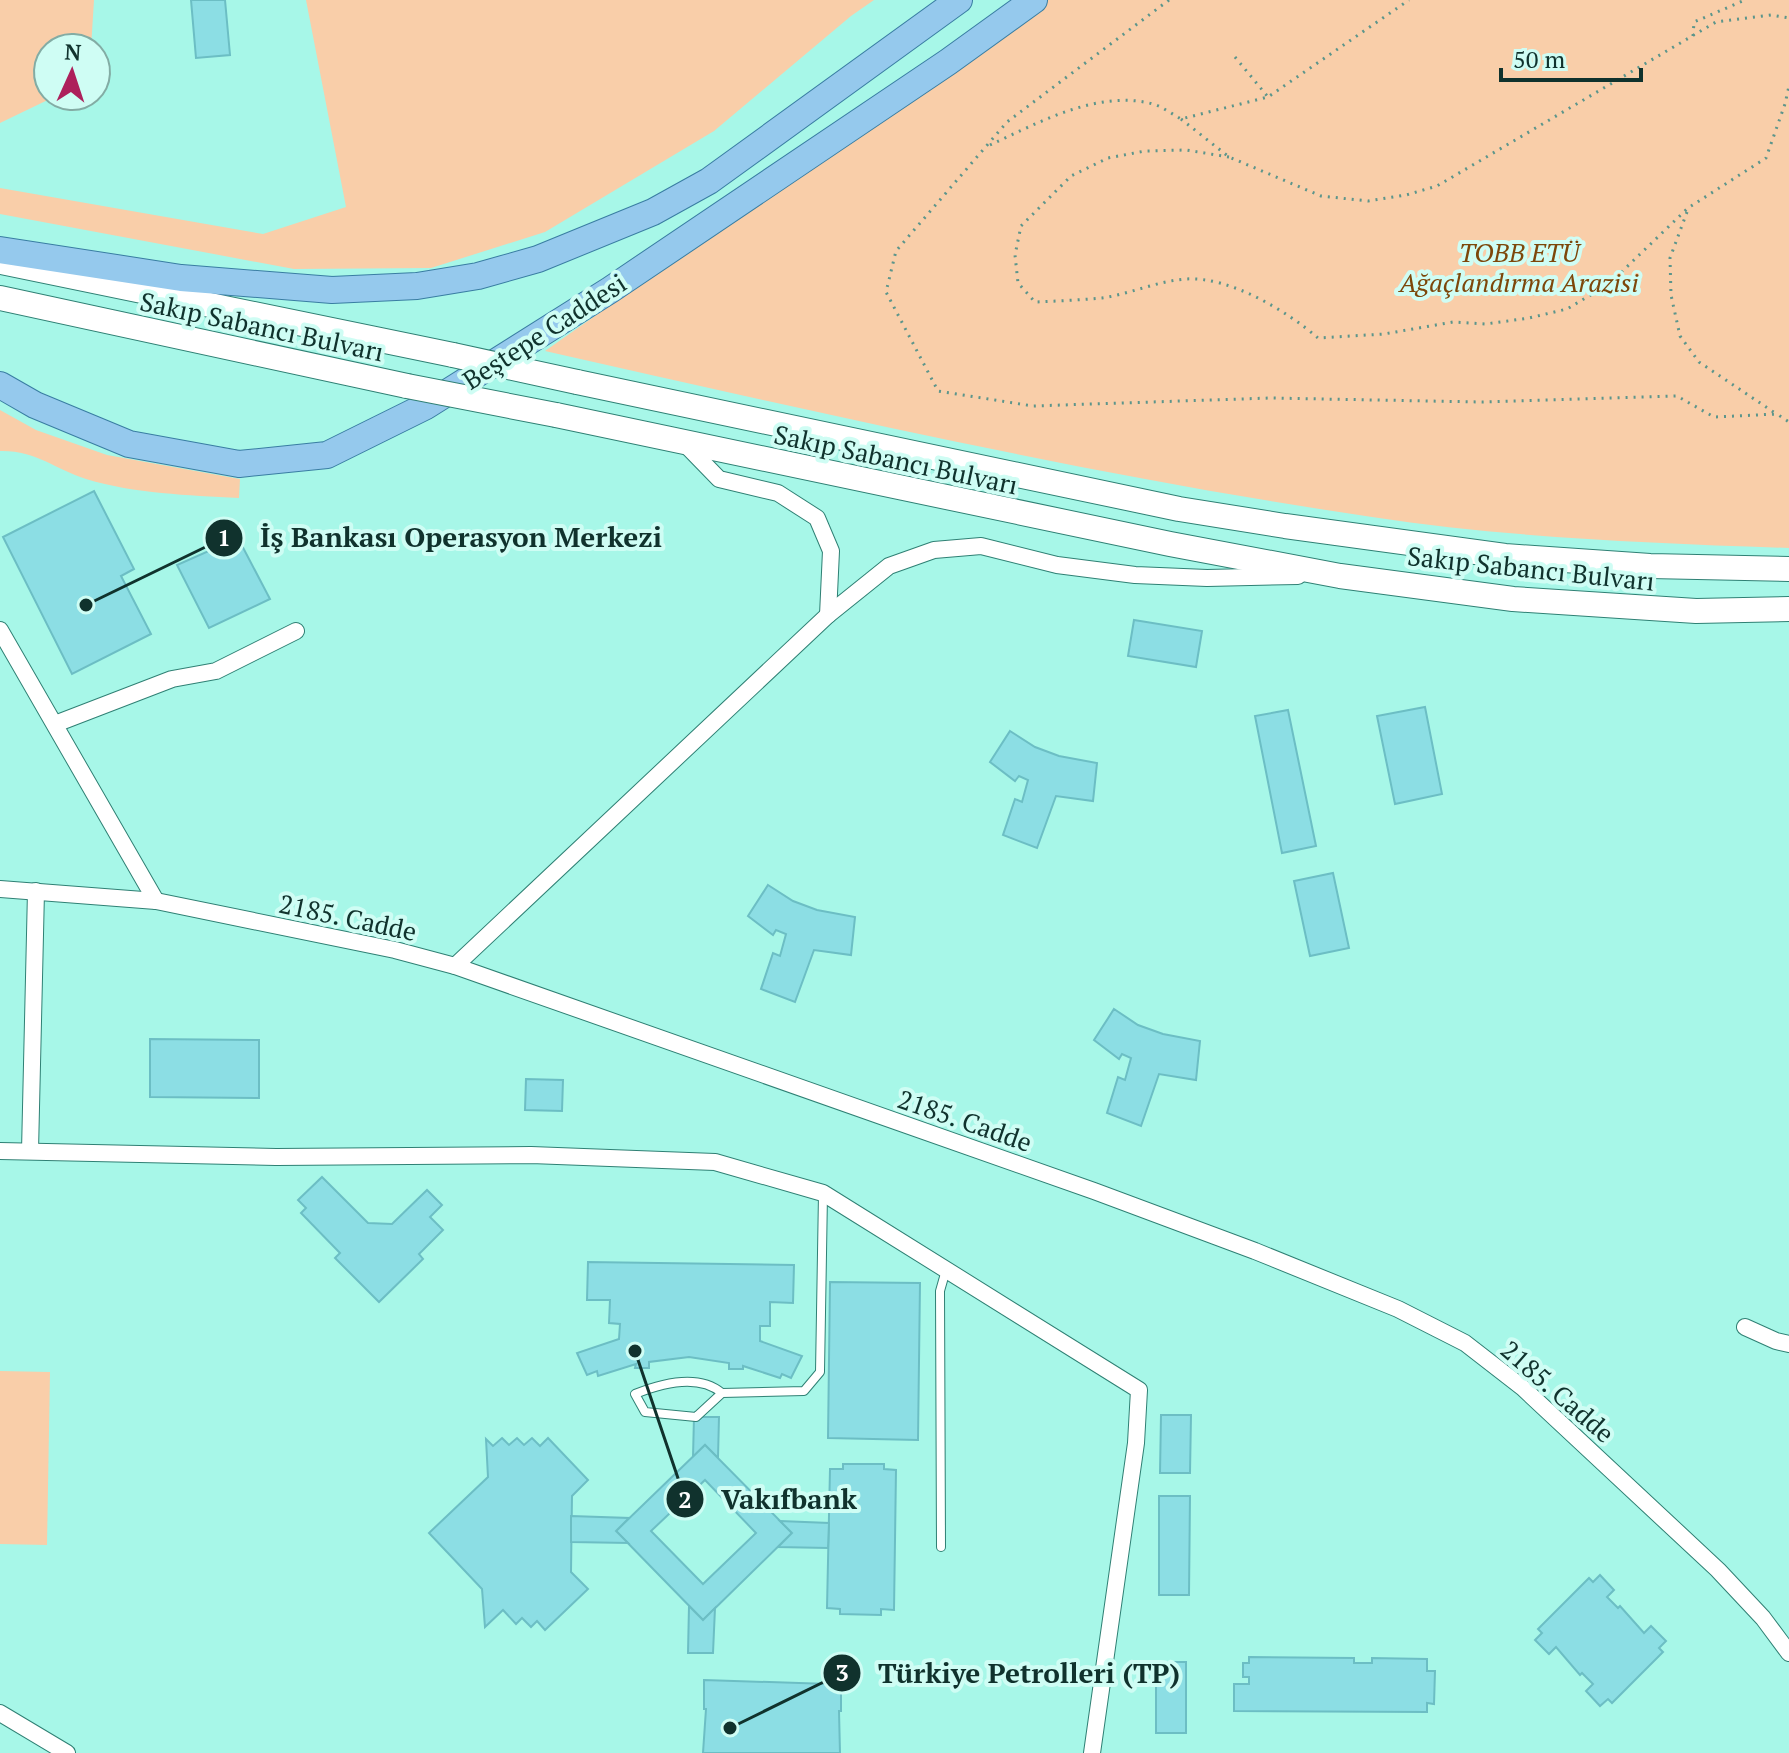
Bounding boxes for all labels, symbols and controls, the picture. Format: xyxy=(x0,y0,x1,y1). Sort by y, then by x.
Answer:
north arrow xyxy=(32,32,112,112)
scale bar xyxy=(1501,32,1641,82)
text: N xyxy=(64,37,82,66)
text: 50 m xyxy=(1513,43,1565,75)
park label: TOBB ETÜ Ağaçlandırma Arazisi xyxy=(1397,235,1639,299)
street label: Beştepe Caddesi xyxy=(456,265,632,397)
street label: Sakıp Sabancı Bulvarı xyxy=(137,284,387,368)
street label: Sakıp Sabancı Bulvarı xyxy=(771,417,1021,501)
callout: İş Bankası Operasyon Merkezi xyxy=(204,512,678,564)
text: İş Bankası Operasyon Merkezi xyxy=(260,518,662,555)
text: 1 xyxy=(217,521,231,553)
street label: Sakıp Sabancı Bulvarı xyxy=(1406,538,1656,598)
street label: 2185. Cadde xyxy=(276,886,420,948)
street label: 2185. Cadde xyxy=(893,1081,1037,1159)
street label: 2185. Cadde xyxy=(1494,1332,1622,1450)
callout: Vakıfbank xyxy=(665,1473,873,1525)
text: Vakıfbank xyxy=(721,1480,858,1517)
text: 2 xyxy=(678,1483,692,1515)
callout: Türkiye Petrolleri (TP) xyxy=(822,1647,1196,1699)
text: Türkiye Petrolleri (TP) xyxy=(878,1654,1180,1691)
text: 3 xyxy=(835,1656,849,1688)

